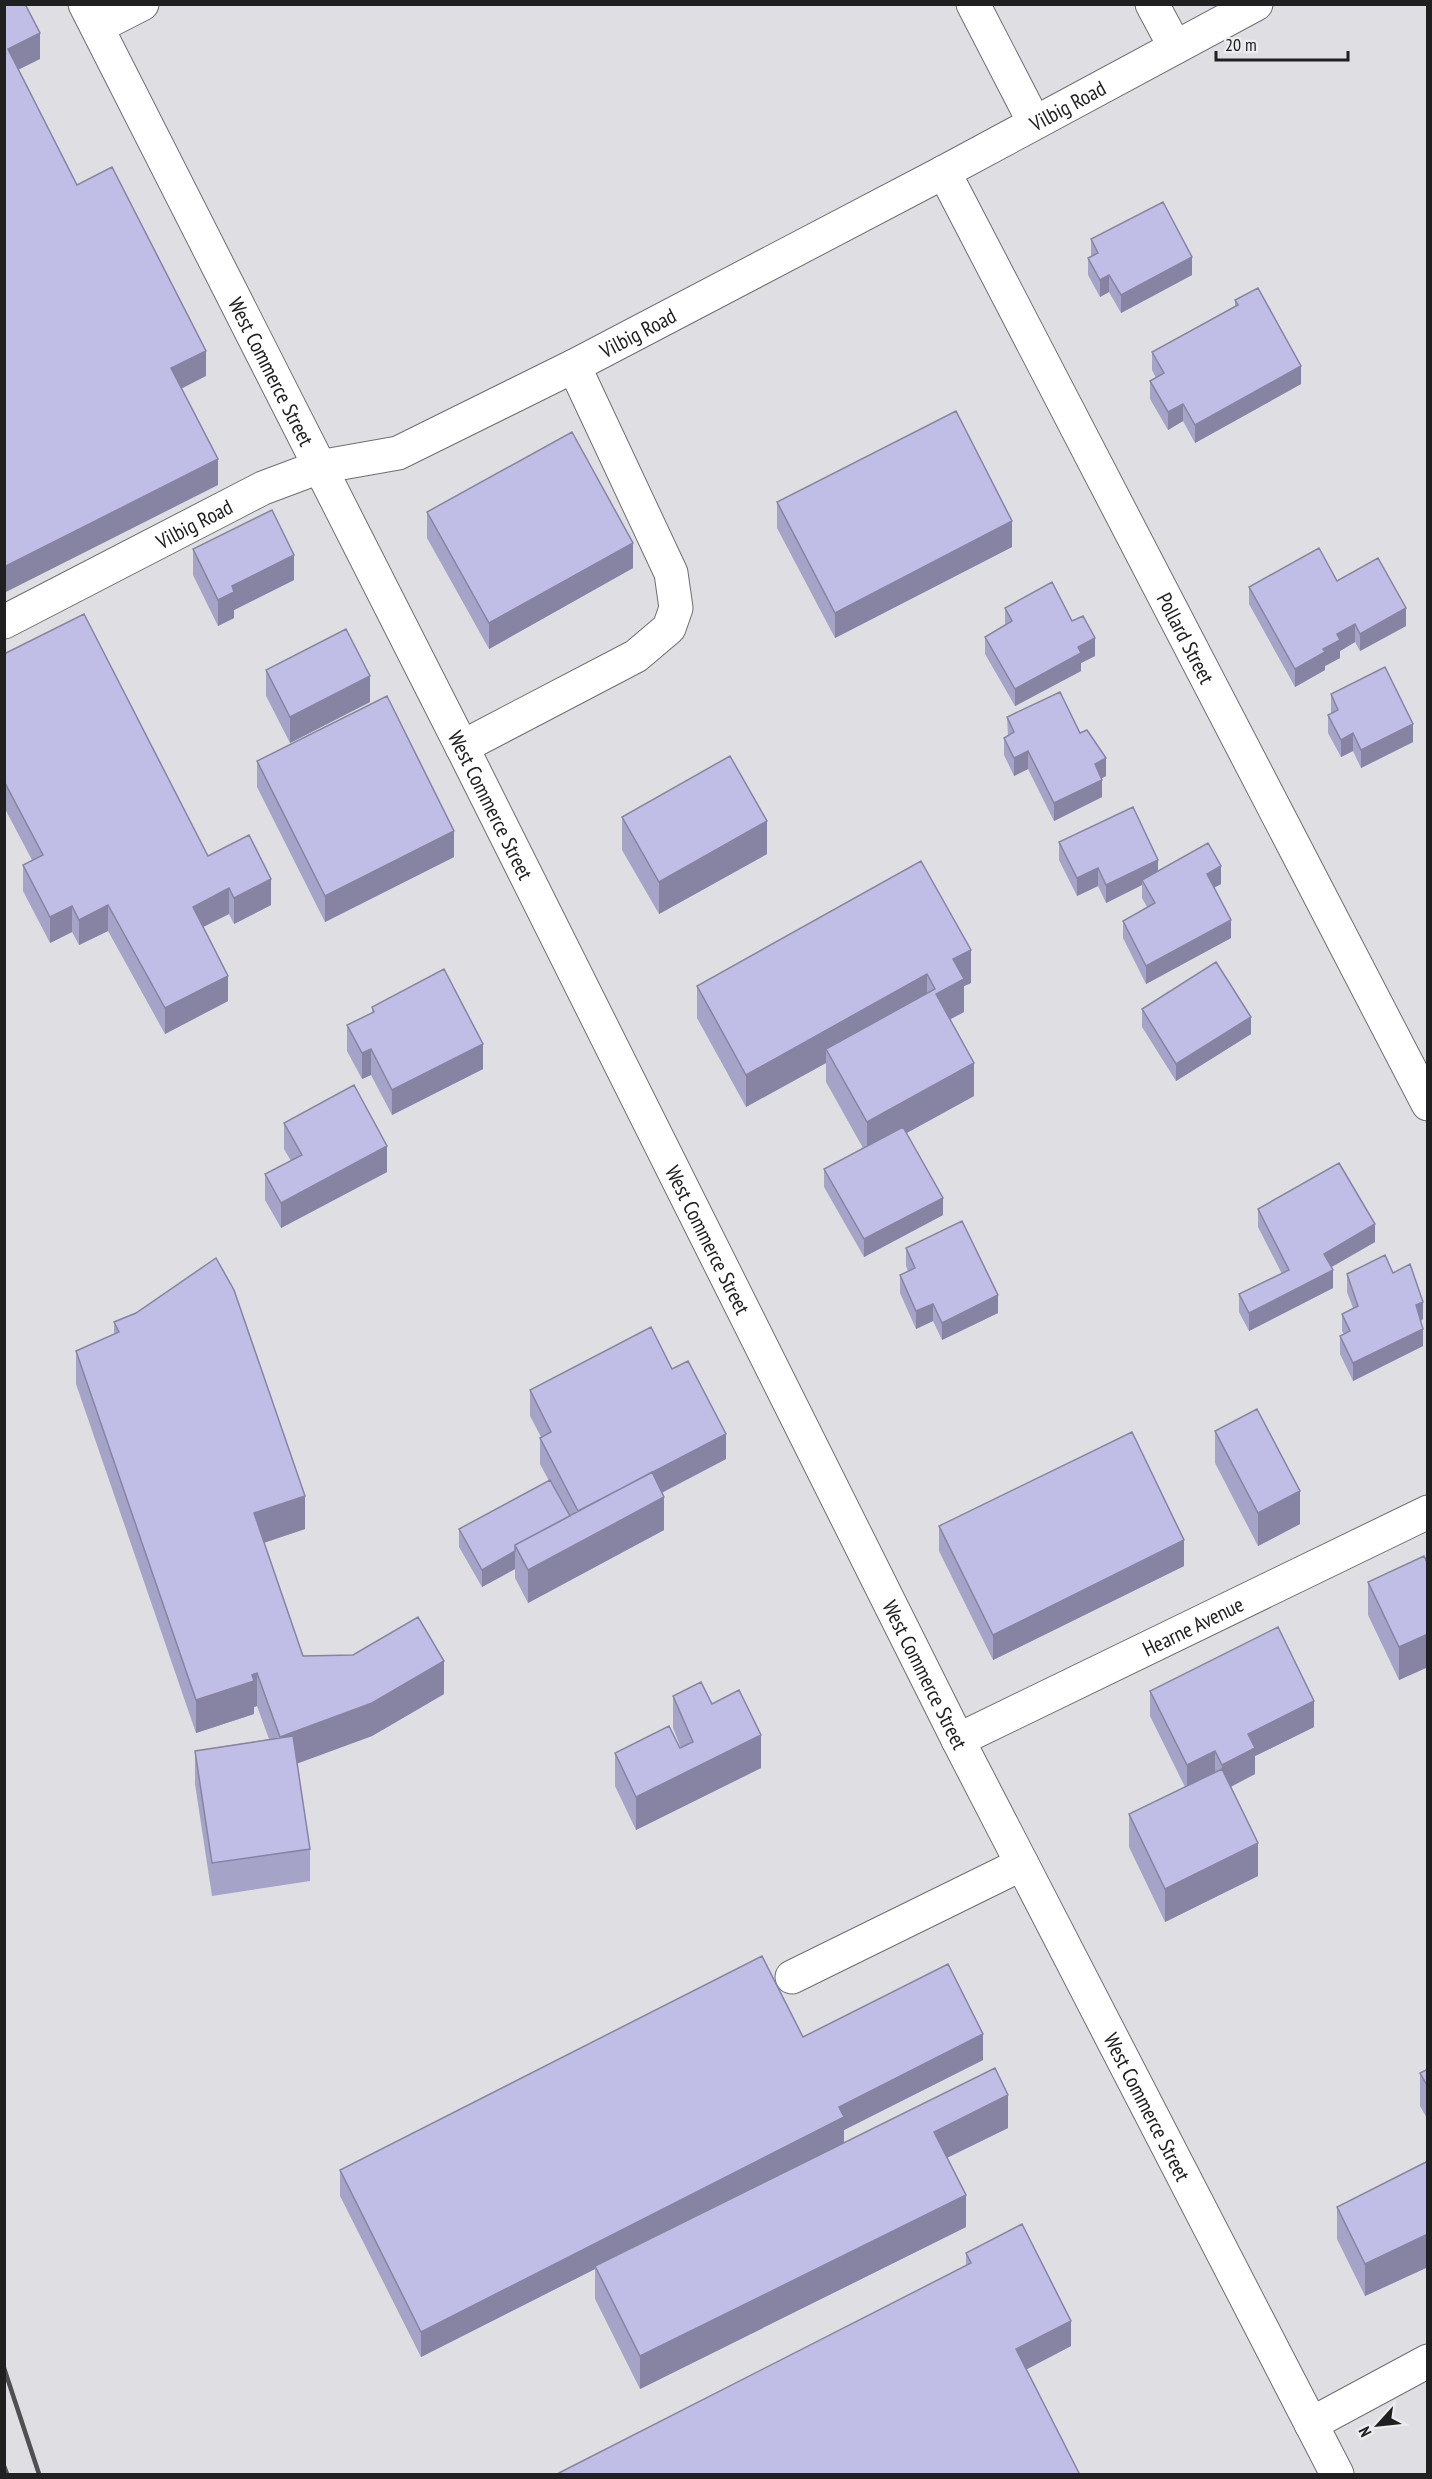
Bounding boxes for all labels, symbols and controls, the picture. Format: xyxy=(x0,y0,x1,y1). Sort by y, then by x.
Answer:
scale bar xyxy=(1216,24,1348,62)
text: 20 m xyxy=(1225,33,1257,56)
street label: Vilbig Road xyxy=(1024,74,1110,137)
street label: West Commerce Street xyxy=(222,293,320,450)
street label: Vilbig Road xyxy=(594,301,680,364)
street label: Vilbig Road xyxy=(150,493,237,555)
street label: Pollard Street xyxy=(1151,588,1221,688)
street label: West Commerce Street xyxy=(442,726,540,884)
street label: West Commerce Street xyxy=(660,1161,757,1319)
street label: Hearne Avenue xyxy=(1138,1590,1248,1662)
street label: West Commerce Street xyxy=(877,1596,974,1754)
street label: West Commerce Street xyxy=(1098,2028,1197,2186)
north arrow xyxy=(1348,2395,1408,2455)
text: N xyxy=(1354,2423,1376,2440)

